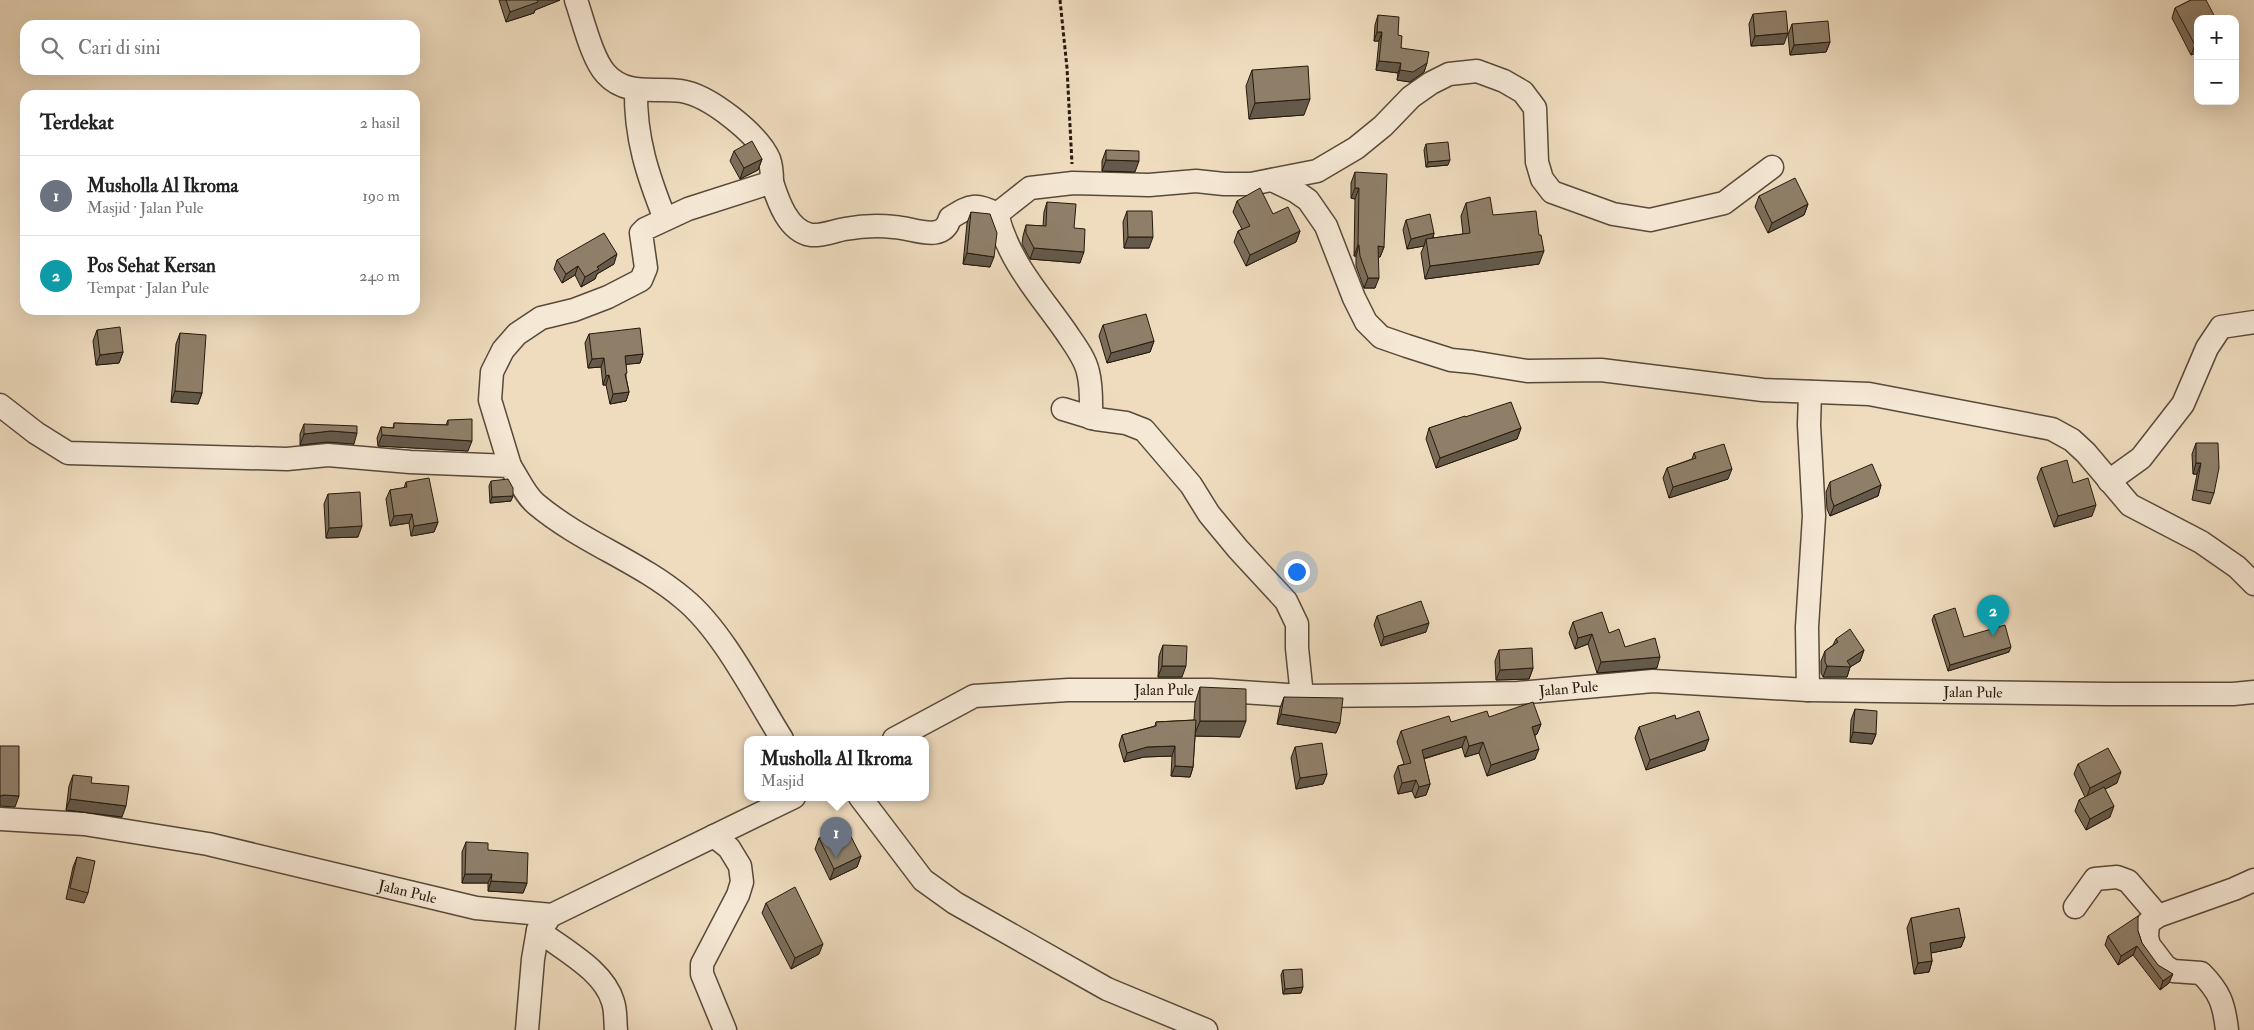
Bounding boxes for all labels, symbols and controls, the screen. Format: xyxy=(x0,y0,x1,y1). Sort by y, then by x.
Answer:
map controls xyxy=(2194,15,2239,105)
button: + xyxy=(2194,15,2239,60)
search box xyxy=(20,20,420,75)
icon: search xyxy=(38,34,66,62)
text: Cari di sini xyxy=(78,36,161,60)
button: − xyxy=(2194,60,2239,105)
text: Terdekat xyxy=(40,109,114,136)
text: 2 hasil xyxy=(360,113,400,133)
text: Musholla Al Ikroma xyxy=(87,174,238,198)
text: 1 xyxy=(53,186,59,206)
text: 190 m xyxy=(362,186,400,206)
text: Masjid · Jalan Pule xyxy=(87,198,203,218)
text: Pos Sehat Kersan xyxy=(87,254,216,278)
text: 2 xyxy=(52,266,60,286)
text: 240 m xyxy=(359,266,400,286)
text: Tempat · Jalan Pule xyxy=(87,278,209,298)
your location xyxy=(1284,559,1310,585)
pin: 2 xyxy=(1977,595,2009,636)
street label: Jalan Pule xyxy=(1537,676,1599,702)
street label: Jalan Pule xyxy=(1133,681,1194,701)
street label: Jalan Pule xyxy=(1942,682,2003,702)
popup xyxy=(744,736,929,801)
text: Musholla Al Ikroma xyxy=(761,747,912,771)
text: Masjid xyxy=(761,771,804,791)
pin: 1 xyxy=(820,817,852,858)
street label: Jalan Pule xyxy=(375,875,439,908)

